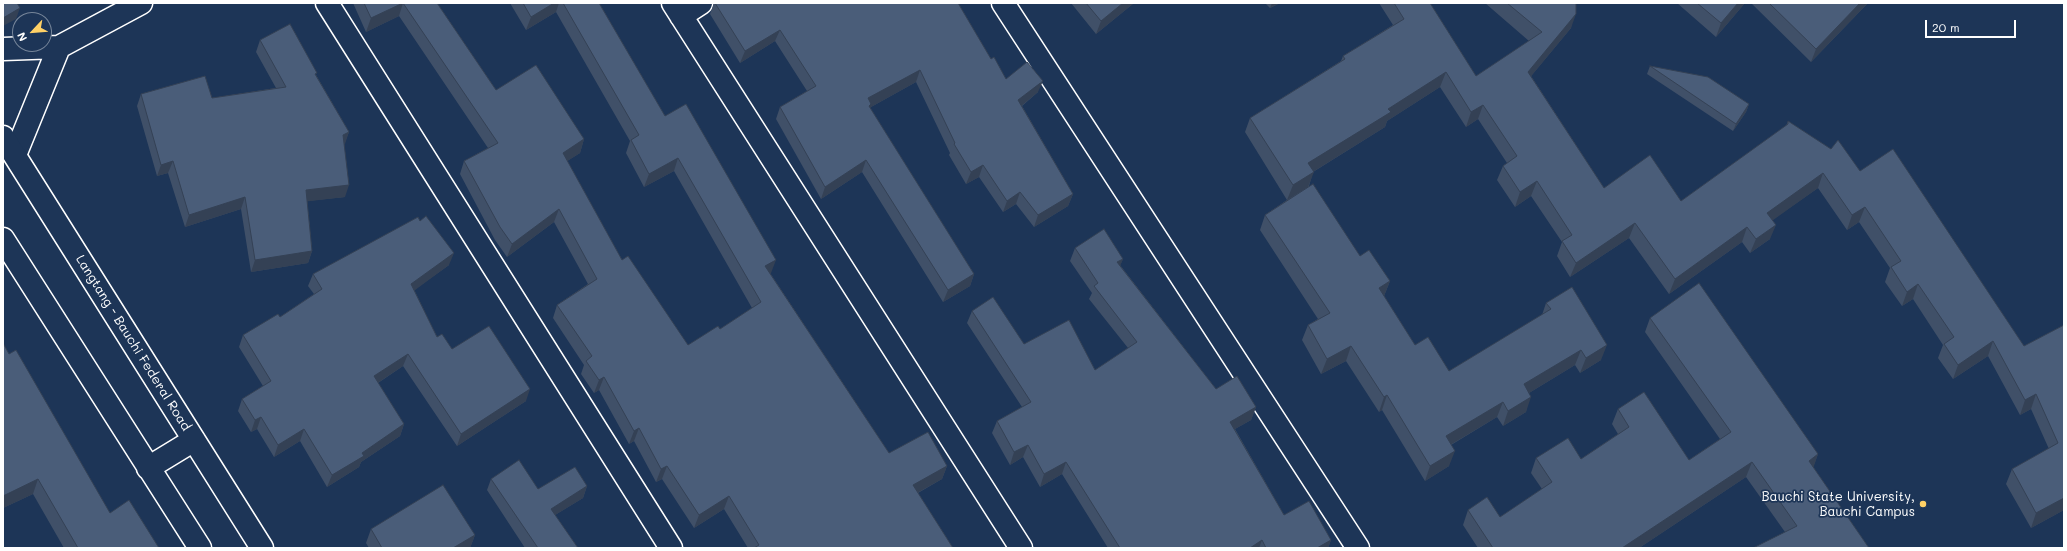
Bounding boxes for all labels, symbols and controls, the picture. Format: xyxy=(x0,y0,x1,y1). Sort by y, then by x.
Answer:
north arrow xyxy=(12,12,52,52)
scale bar xyxy=(1927,12,2018,38)
text: 20 m xyxy=(1932,19,1960,35)
text: N xyxy=(13,30,30,44)
street label: Langtang - Bauchi Federal Road xyxy=(72,252,194,434)
place label: Bauchi State University, Bauchi Campus xyxy=(1762,489,1915,520)
marker: Bauchi State University, Bauchi Campus xyxy=(1918,499,1928,509)

